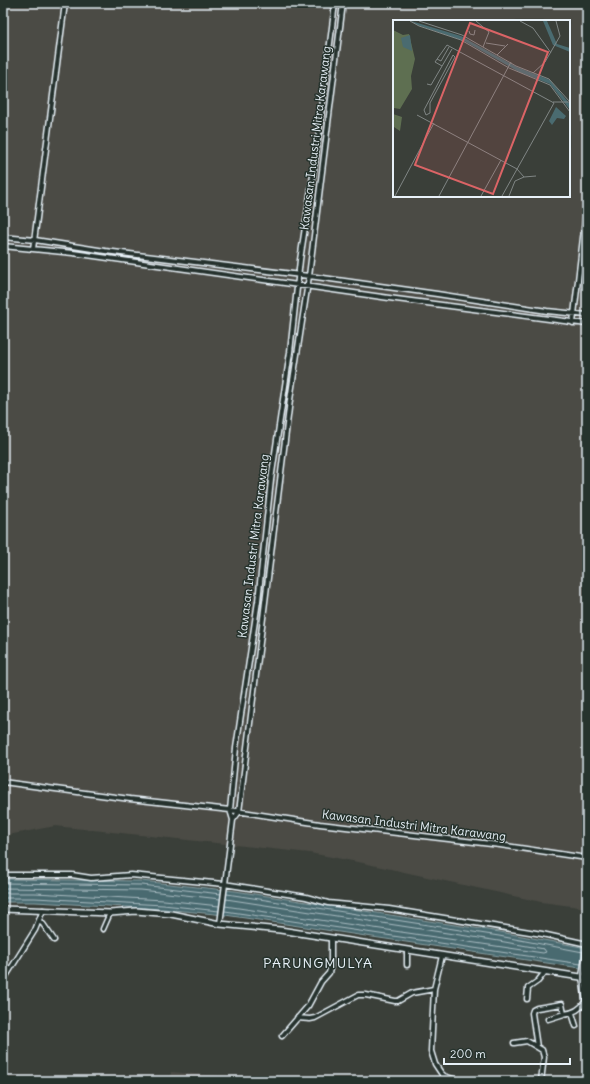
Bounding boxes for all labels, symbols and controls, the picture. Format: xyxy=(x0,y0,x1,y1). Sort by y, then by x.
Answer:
inset map xyxy=(393,20,570,197)
street label: Kawasan Industri Mitra Karawang xyxy=(296,45,334,231)
street label: Kawasan Industri Mitra Karawang xyxy=(234,453,272,639)
street label: Kawasan Industri Mitra Karawang xyxy=(321,806,507,844)
district label: PARUNGMULYA xyxy=(263,954,373,972)
scale bar xyxy=(444,1040,570,1066)
text: 200 m xyxy=(450,1046,486,1061)

